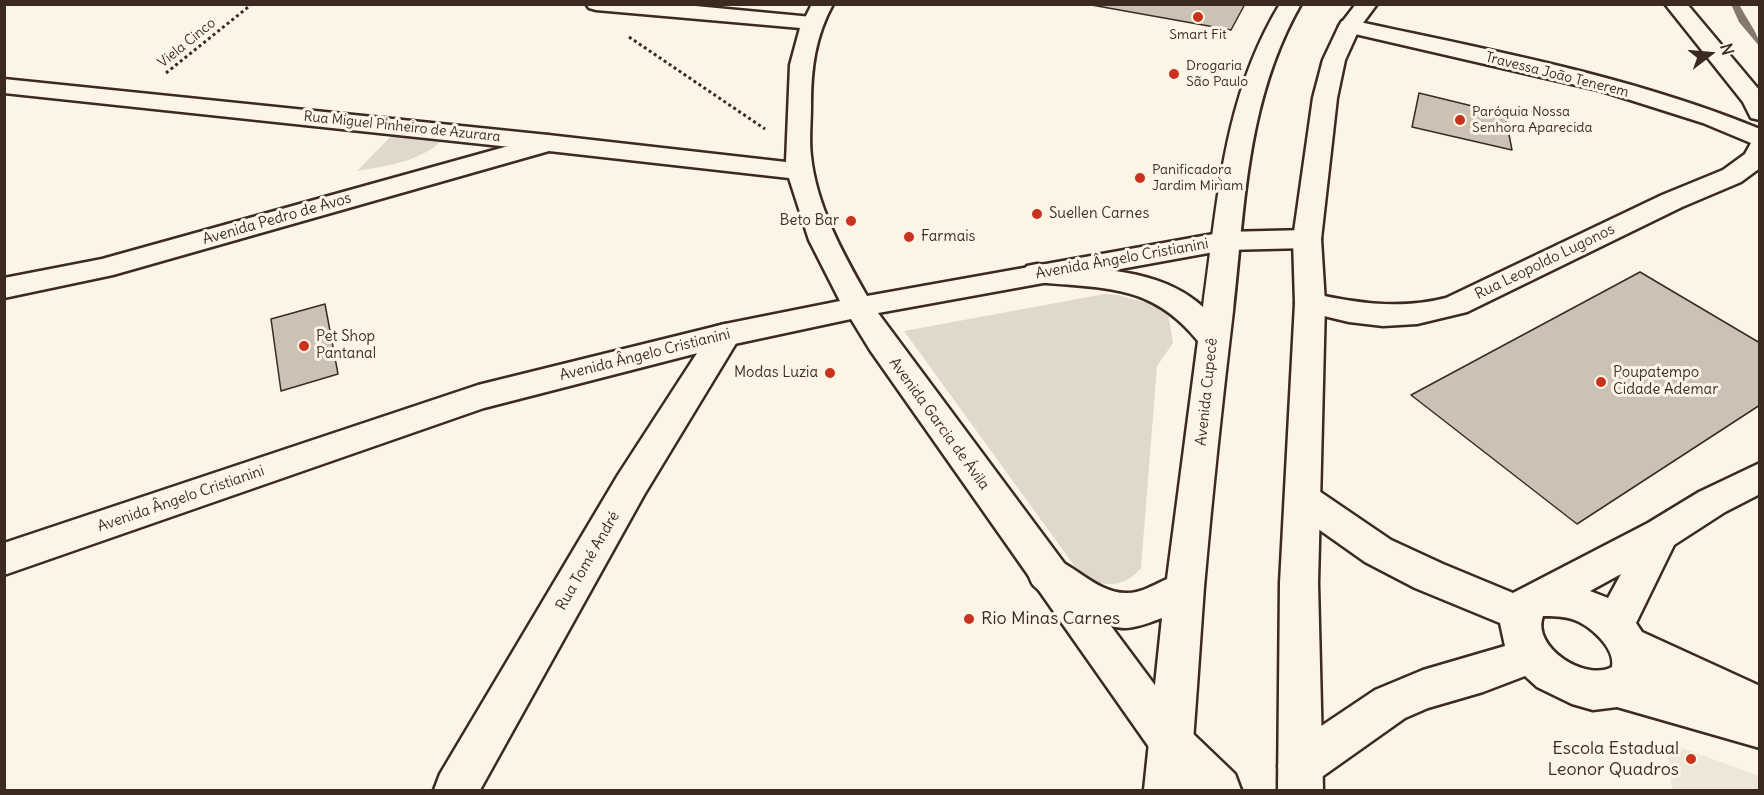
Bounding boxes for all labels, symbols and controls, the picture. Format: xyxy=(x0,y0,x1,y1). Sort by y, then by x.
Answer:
marker: Smart Fit xyxy=(1191,10,1205,24)
street label: Viela Cinco xyxy=(155,15,219,71)
north arrow xyxy=(1680,24,1740,84)
place label: Smart Fit xyxy=(1169,27,1227,43)
text: N xyxy=(1716,41,1738,57)
street label: Travessa João Tenerem xyxy=(1484,49,1630,101)
place label: Drogaria São Paulo xyxy=(1186,58,1248,90)
marker: Drogaria São Paulo xyxy=(1167,67,1181,81)
place label: Paróquia Nossa Senhora Aparecida xyxy=(1472,104,1593,136)
street label: Rua Miguel Pinheiro de Azurara xyxy=(303,108,501,146)
marker: Paróquia Nossa Senhora Aparecida xyxy=(1453,113,1467,127)
place label: Panificadora Jardim Miriam xyxy=(1152,162,1243,194)
marker: Panificadora Jardim Miriam xyxy=(1133,171,1147,185)
street label: Avenida Pedro de Avos xyxy=(201,189,353,249)
place label: Suellen Carnes xyxy=(1049,205,1149,223)
marker: Suellen Carnes xyxy=(1030,207,1044,221)
place label: Beto Bar xyxy=(780,212,839,230)
marker: Beto Bar xyxy=(844,214,858,228)
street label: Rua Leopoldo Lugonos xyxy=(1472,220,1618,304)
place label: Farmais xyxy=(921,228,975,246)
marker: Farmais xyxy=(902,230,916,244)
street label: Avenida Ângelo Cristianini xyxy=(1034,235,1210,283)
street label: Avenida Ângelo Cristianini xyxy=(558,325,732,385)
place label: Pet Shop Pantanal xyxy=(316,328,376,363)
street label: Avenida Cupecê xyxy=(1192,337,1222,447)
marker: Pet Shop Pantanal xyxy=(297,339,311,353)
street label: Avenida Garcia de Ávila xyxy=(885,354,993,494)
place label: Modas Luzia xyxy=(734,364,818,382)
place label: Poupatempo Cidade Ademar xyxy=(1613,364,1718,399)
marker: Modas Luzia xyxy=(823,366,837,380)
marker: Poupatempo Cidade Ademar xyxy=(1594,375,1608,389)
street label: Avenida Ângelo Cristianini xyxy=(95,462,267,536)
street label: Rua Tomé André xyxy=(552,508,624,614)
place label: Rio Minas Carnes xyxy=(981,608,1120,630)
marker: Rio Minas Carnes xyxy=(962,612,976,626)
place label: Escola Estadual Leonor Quadros xyxy=(1547,738,1679,780)
marker: Escola Estadual Leonor Quadros xyxy=(1684,752,1698,766)

